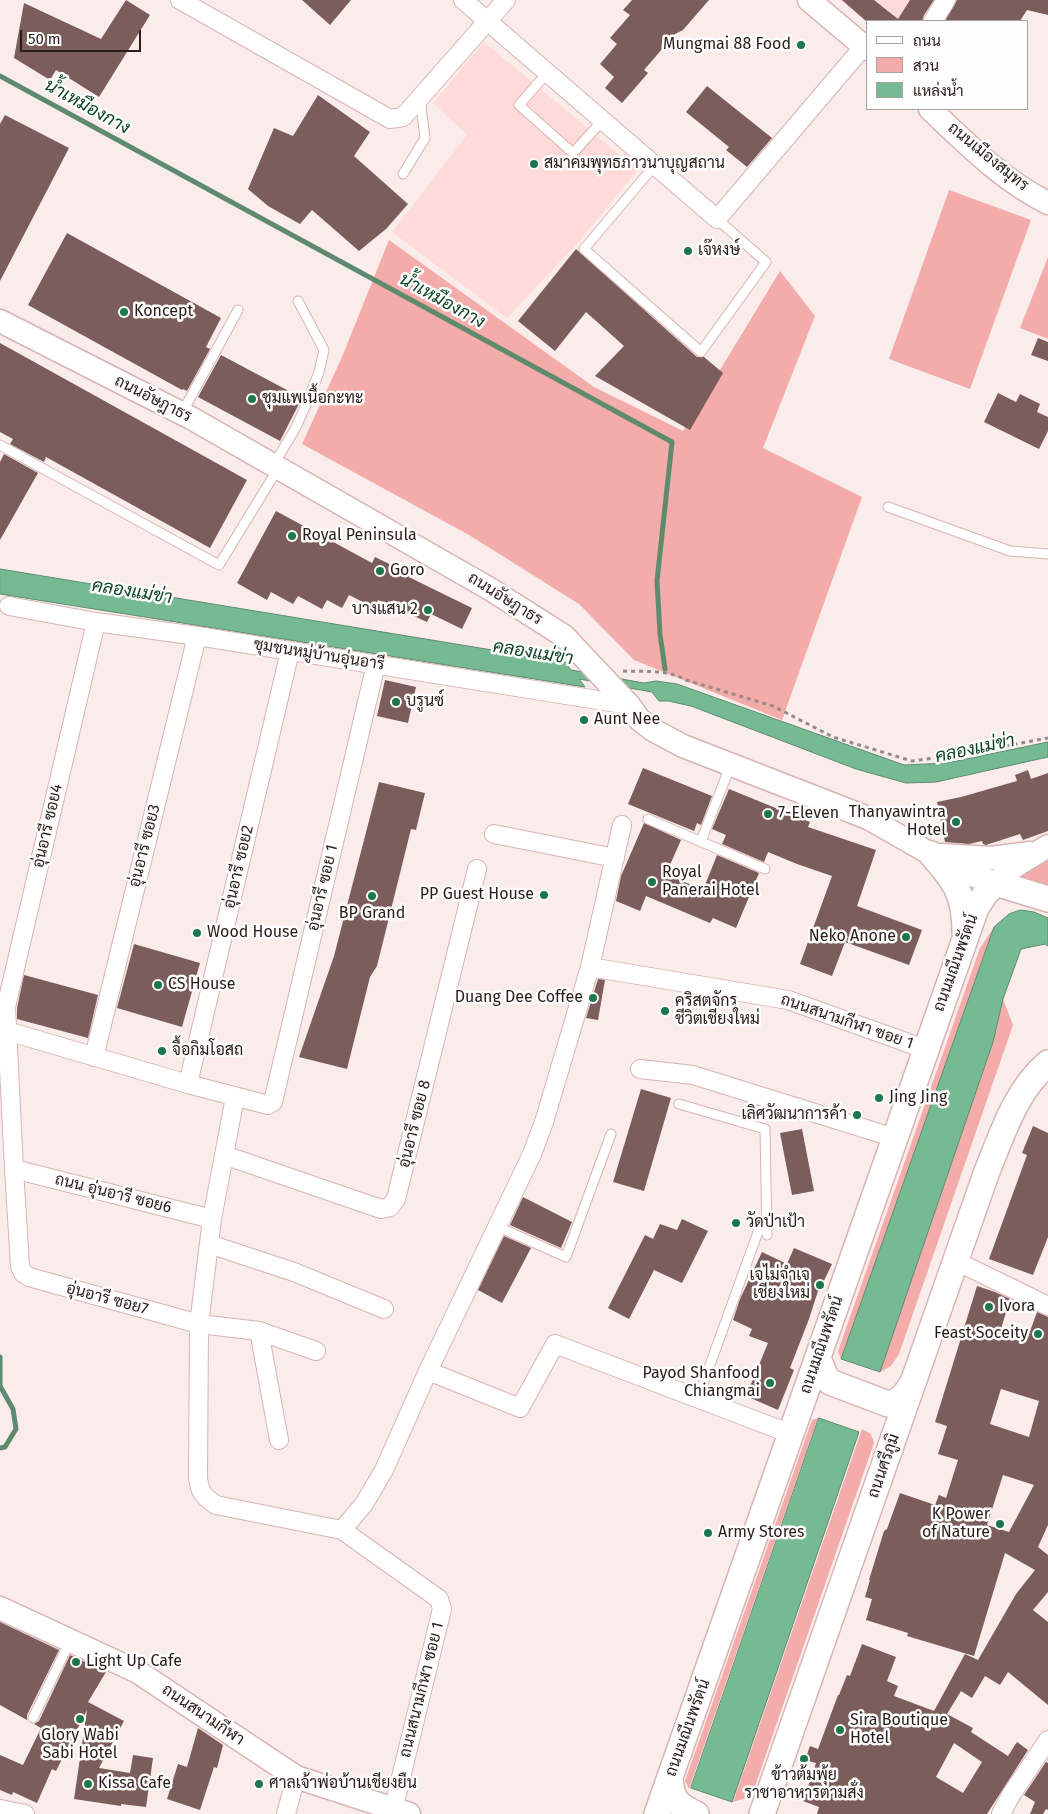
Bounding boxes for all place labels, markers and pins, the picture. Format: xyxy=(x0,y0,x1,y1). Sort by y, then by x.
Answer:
place label: Mungmai 88 Food xyxy=(663,35,791,55)
marker: Mungmai 88 Food xyxy=(795,39,807,51)
place label: สมาคมพุทธภาวนาบุญสถาน xyxy=(544,154,725,174)
marker: สมาคมพุทธภาวนาบุญสถาน xyxy=(528,158,540,170)
place label: เจ๊หงษ์ xyxy=(698,241,740,261)
marker: เจ๊หงษ์ xyxy=(682,245,694,257)
place label: Koncept xyxy=(134,302,193,322)
marker: Koncept xyxy=(118,306,130,318)
place label: ชุมแพเนื้อกะทะ xyxy=(262,389,364,409)
marker: ชุมแพเนื้อกะทะ xyxy=(246,393,258,405)
place label: Royal Peninsula xyxy=(302,526,417,546)
marker: Royal Peninsula xyxy=(286,530,298,542)
place label: Goro xyxy=(390,561,424,581)
marker: Goro xyxy=(374,565,386,577)
place label: บางแสน 2 xyxy=(352,600,418,620)
marker: บางแสน 2 xyxy=(422,604,434,616)
place label: บรูนซ์ xyxy=(406,692,444,712)
marker: บรูนซ์ xyxy=(390,696,402,708)
place label: Aunt Nee xyxy=(594,710,660,730)
marker: Aunt Nee xyxy=(578,714,590,726)
place label: Thanyawintra Hotel xyxy=(849,803,946,841)
place label: 7-Eleven xyxy=(778,804,839,824)
marker: 7-Eleven xyxy=(762,808,774,820)
marker: Thanyawintra Hotel xyxy=(950,816,962,828)
place label: Royal Panerai Hotel xyxy=(662,863,759,901)
marker: Royal Panerai Hotel xyxy=(646,876,658,888)
place label: PP Guest House xyxy=(420,885,534,905)
marker: PP Guest House xyxy=(538,889,550,901)
marker: BP Grand xyxy=(366,890,378,902)
place label: BP Grand xyxy=(339,904,405,924)
place label: Wood House xyxy=(207,923,298,943)
marker: Wood House xyxy=(191,927,203,939)
place label: Neko Anone xyxy=(809,927,896,947)
marker: Neko Anone xyxy=(900,931,912,943)
place label: CS House xyxy=(168,975,235,995)
marker: CS House xyxy=(152,979,164,991)
place label: Duang Dee Coffee xyxy=(455,988,583,1008)
marker: Duang Dee Coffee xyxy=(587,992,599,1004)
place label: คริสตจักร ชีวิตเชียงใหม่ xyxy=(675,992,760,1030)
marker: คริสตจักร ชีวิตเชียงใหม่ xyxy=(659,1005,671,1017)
place label: จื้อกิมโอสถ xyxy=(172,1041,243,1061)
marker: จื้อกิมโอสถ xyxy=(156,1045,168,1057)
place label: Jing Jing xyxy=(889,1088,947,1108)
marker: Jing Jing xyxy=(873,1092,885,1104)
place label: เลิศวัฒนาการค้า xyxy=(742,1105,847,1125)
marker: เลิศวัฒนาการค้า xyxy=(851,1109,863,1121)
place label: วัดป่าเป้า xyxy=(746,1213,805,1233)
marker: วัดป่าเป้า xyxy=(730,1217,742,1229)
place label: เจไม่จำเจ เชียงใหม่ xyxy=(750,1266,810,1304)
marker: เจไม่จำเจ เชียงใหม่ xyxy=(814,1279,826,1291)
place label: Ivora xyxy=(999,1297,1035,1317)
marker: Ivora xyxy=(983,1301,995,1313)
place label: Feast Soceity xyxy=(934,1324,1028,1344)
marker: Feast Soceity xyxy=(1032,1328,1044,1340)
place label: Payod Shanfood Chiangmai xyxy=(643,1364,760,1402)
marker: Payod Shanfood Chiangmai xyxy=(764,1377,776,1389)
place label: K Power of Nature xyxy=(922,1505,990,1543)
marker: K Power of Nature xyxy=(994,1518,1006,1530)
place label: Army Stores xyxy=(718,1523,805,1543)
marker: Army Stores xyxy=(702,1527,714,1539)
place label: Light Up Cafe xyxy=(86,1652,182,1672)
marker: Light Up Cafe xyxy=(70,1656,82,1668)
place label: Sira Boutique Hotel xyxy=(850,1711,948,1749)
marker: Glory Wabi Sabi Hotel xyxy=(74,1713,86,1725)
marker: Sira Boutique Hotel xyxy=(834,1724,846,1736)
place label: Glory Wabi Sabi Hotel xyxy=(41,1726,119,1764)
marker: ข้าวต้มพุ้ย ราชาอาหารตามสั่ง xyxy=(798,1753,810,1765)
place label: ข้าวต้มพุ้ย ราชาอาหารตามสั่ง xyxy=(744,1766,864,1804)
place label: Kissa Cafe xyxy=(98,1774,171,1794)
place label: ศาลเจ้าพ่อบ้านเชียงยืน xyxy=(269,1774,417,1794)
marker: Kissa Cafe xyxy=(82,1778,94,1790)
marker: ศาลเจ้าพ่อบ้านเชียงยืน xyxy=(253,1778,265,1790)

